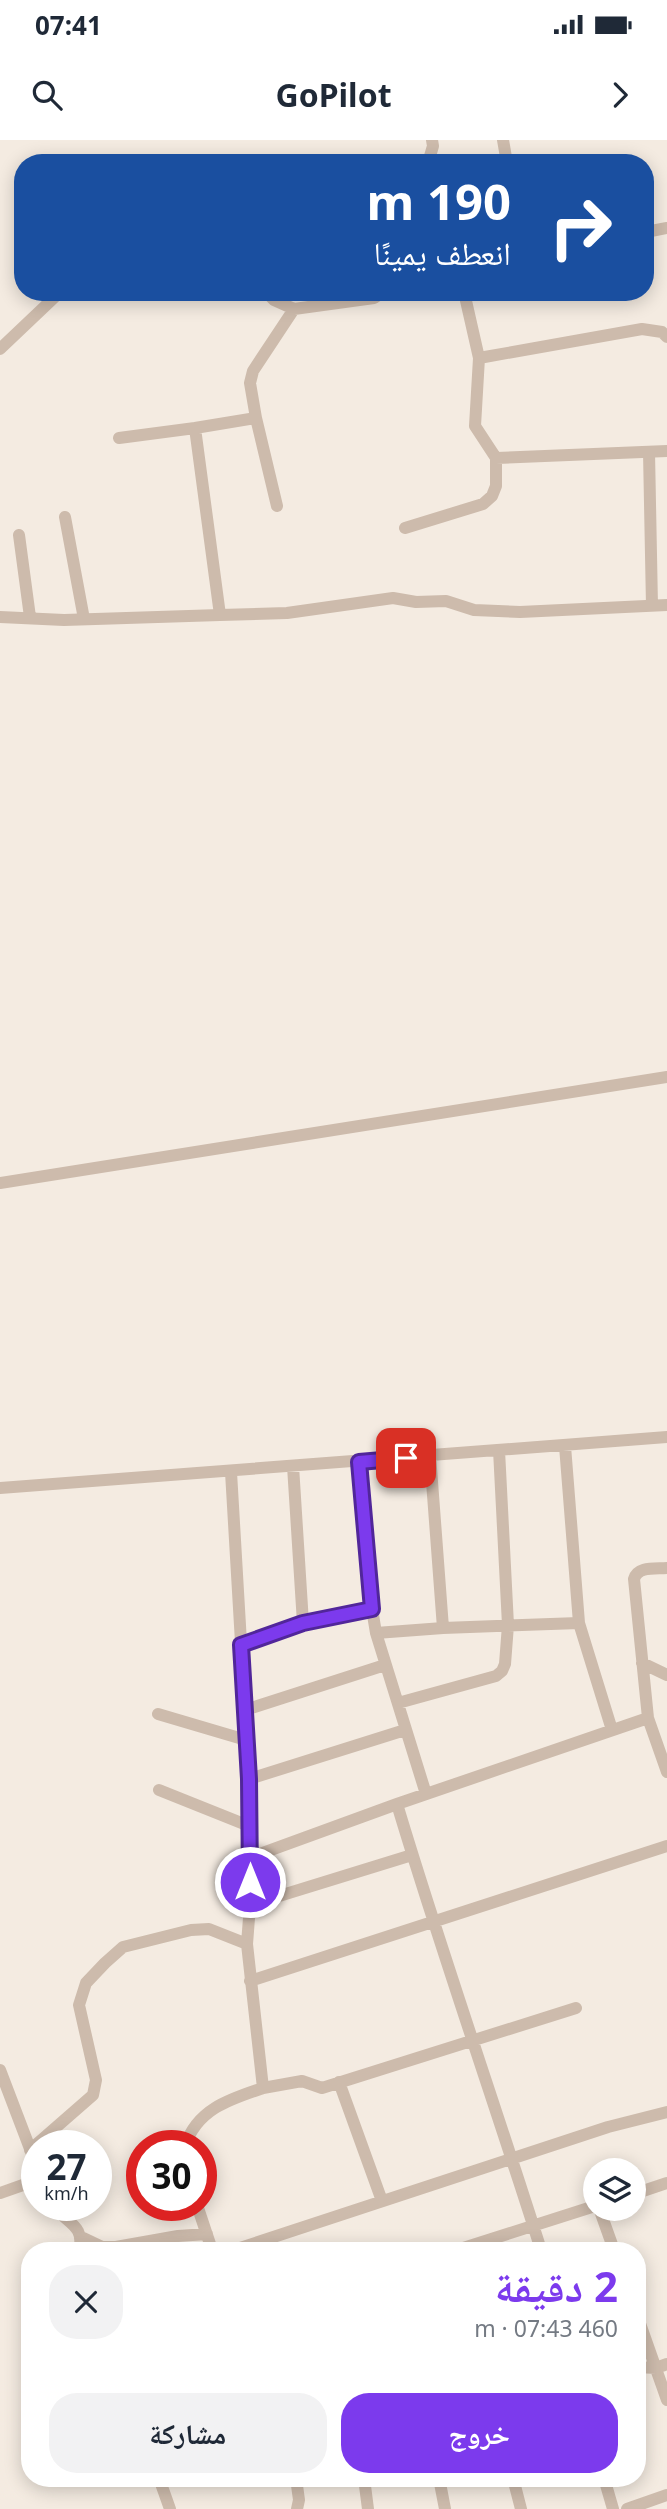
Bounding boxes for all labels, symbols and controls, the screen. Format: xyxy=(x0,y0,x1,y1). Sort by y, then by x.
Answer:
text: 07:41 xyxy=(35,7,102,43)
text: GoPilot xyxy=(275,73,392,116)
icon: search xyxy=(28,76,66,114)
icon: forward xyxy=(601,76,639,114)
text: 190 m xyxy=(366,168,511,234)
icon: right xyxy=(535,182,626,273)
text: انعطف يمينًا xyxy=(374,231,511,274)
pin xyxy=(376,1428,436,1488)
icon: arrive xyxy=(387,1439,425,1477)
position arrow xyxy=(213,1845,287,1919)
speed limit sign: 30 xyxy=(126,2130,217,2221)
text: 27 xyxy=(46,2143,87,2190)
map controls xyxy=(583,2158,646,2221)
button: layers xyxy=(583,2158,646,2221)
text: km/h xyxy=(44,2181,89,2205)
text: 2 دقيقة xyxy=(495,2257,618,2314)
button: close xyxy=(49,2265,123,2339)
text: 460 m · 07:43 xyxy=(474,2312,618,2344)
button: مشاركة xyxy=(49,2393,327,2473)
button: خروج xyxy=(341,2393,618,2473)

